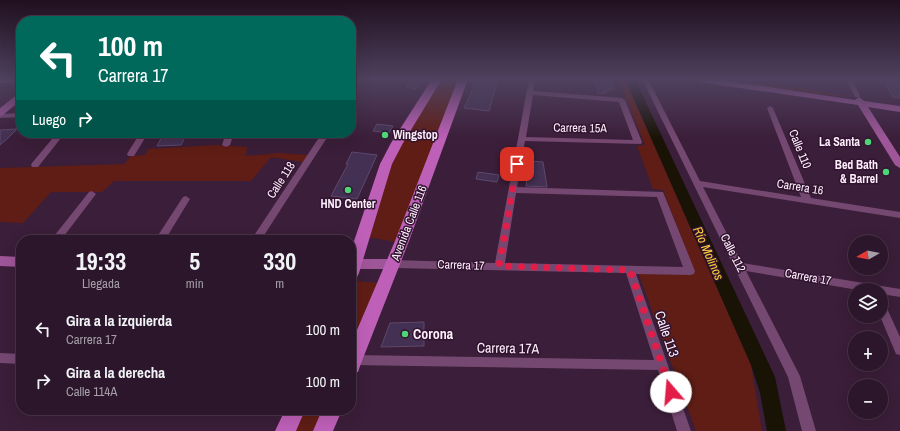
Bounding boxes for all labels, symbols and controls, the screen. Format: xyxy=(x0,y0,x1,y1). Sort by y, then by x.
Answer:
text: 100 m xyxy=(98,27,163,65)
icon: left xyxy=(32,32,84,84)
text: Carrera 17 xyxy=(98,63,169,88)
icon: right xyxy=(74,108,96,130)
text: Luego xyxy=(32,109,66,130)
street label: Carrera 15A xyxy=(553,120,607,136)
place label: Wingstop xyxy=(393,127,438,143)
street label: Calle 110 xyxy=(785,127,815,171)
marker: Wingstop xyxy=(380,130,390,140)
place label: La Santa xyxy=(819,134,861,150)
marker: La Santa xyxy=(863,137,873,147)
pin xyxy=(500,147,534,181)
icon: arrive xyxy=(506,153,528,175)
place label: Bed Bath & Barrel xyxy=(835,157,878,187)
street label: Calle 118 xyxy=(263,159,299,201)
marker: Bed Bath & Barrel xyxy=(881,167,891,177)
street label: Carrera 16 xyxy=(776,175,824,199)
street label: Avenida Calle 116 xyxy=(387,183,431,264)
marker: HND Center xyxy=(343,185,353,195)
place label: HND Center xyxy=(320,196,376,212)
water label: Río Molinos xyxy=(689,224,728,283)
street label: Calle 112 xyxy=(717,231,749,275)
north arrow xyxy=(848,235,888,275)
map controls xyxy=(848,235,888,419)
text: 19:33 xyxy=(76,245,126,277)
text: 5 xyxy=(189,245,200,277)
text: 330 xyxy=(263,245,296,277)
street label: Carrera 17 xyxy=(437,256,485,274)
street label: Carrera 17 xyxy=(783,265,833,289)
text: Llegada xyxy=(82,275,120,292)
text: min xyxy=(186,275,204,292)
text: m xyxy=(275,275,284,292)
button: layers xyxy=(848,283,888,323)
street label: Calle 113 xyxy=(651,309,683,359)
text: Gira a la izquierda xyxy=(66,310,172,331)
icon: left xyxy=(32,318,54,340)
text: 100 m xyxy=(306,319,340,340)
place label: Corona xyxy=(413,325,454,343)
marker: Corona xyxy=(400,329,410,339)
text: Carrera 17 xyxy=(66,331,117,348)
button: + xyxy=(848,331,888,371)
street label: Carrera 17A xyxy=(477,338,540,358)
text: Gira a la derecha xyxy=(66,362,165,383)
icon: right xyxy=(32,370,54,392)
text: 100 m xyxy=(306,371,340,392)
position arrow xyxy=(650,371,692,413)
button: − xyxy=(848,379,888,419)
text: Calle 114A xyxy=(66,383,117,400)

